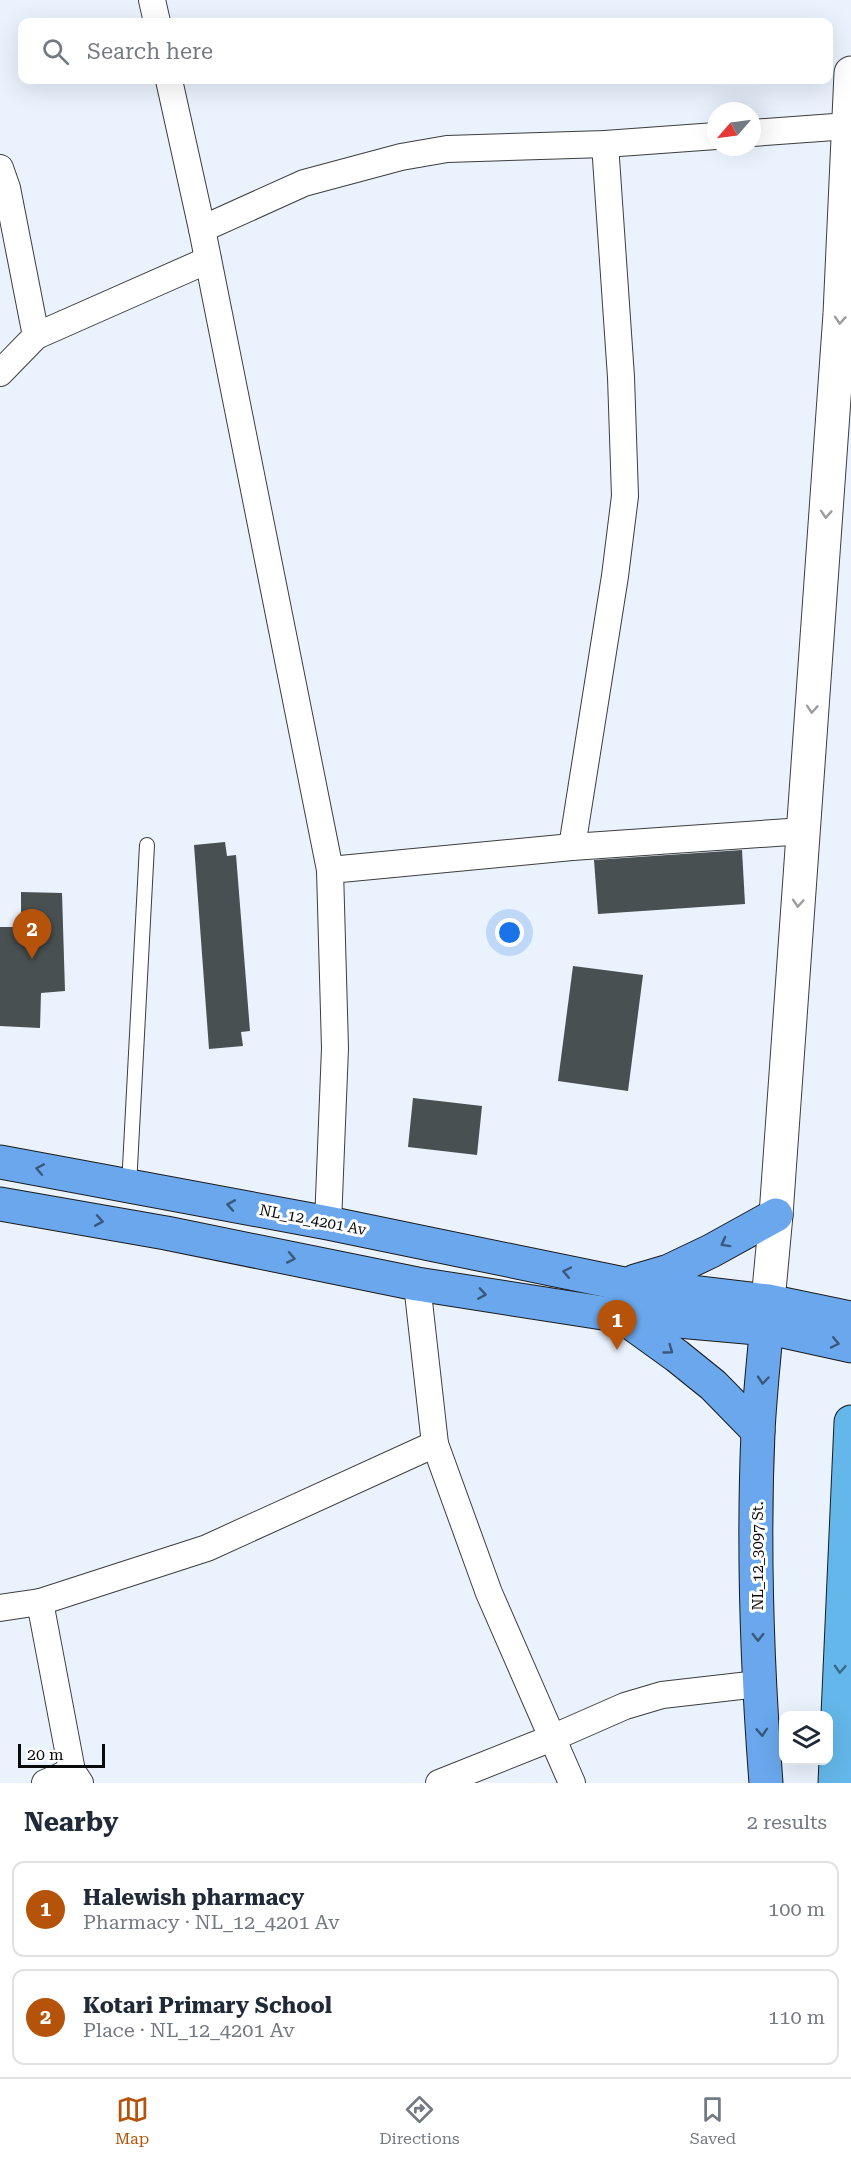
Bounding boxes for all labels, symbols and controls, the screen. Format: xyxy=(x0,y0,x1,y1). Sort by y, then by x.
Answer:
search box xyxy=(18,18,833,84)
icon: search xyxy=(39,35,72,68)
text: Search here xyxy=(87,39,213,64)
north arrow xyxy=(707,102,761,156)
one-way arrow xyxy=(833,315,846,324)
one-way arrow xyxy=(820,510,833,519)
one-way arrow xyxy=(806,704,819,713)
one-way arrow xyxy=(792,899,805,908)
pin: 2 xyxy=(12,910,51,959)
your location xyxy=(495,918,524,947)
one-way arrow xyxy=(35,1164,44,1176)
one-way arrow xyxy=(227,1199,237,1212)
street label: NL_12_4201 Av xyxy=(258,1201,368,1239)
one-way arrow xyxy=(94,1214,104,1227)
one-way arrow xyxy=(721,1236,732,1247)
one-way arrow xyxy=(285,1251,295,1264)
one-way arrow xyxy=(562,1266,572,1279)
one-way arrow xyxy=(478,1287,487,1299)
pin: 1 xyxy=(598,1300,636,1350)
one-way arrow xyxy=(830,1336,840,1349)
one-way arrow xyxy=(663,1343,674,1354)
one-way arrow xyxy=(757,1376,770,1385)
street label: NL_12_3097 St. xyxy=(749,1502,767,1610)
one-way arrow xyxy=(752,1632,764,1641)
one-way arrow xyxy=(833,1664,846,1673)
map controls xyxy=(779,1711,833,1765)
button: layers xyxy=(779,1711,833,1765)
one-way arrow xyxy=(755,1727,768,1736)
scale bar xyxy=(18,1741,105,1768)
text: 20 m xyxy=(27,1745,64,1764)
text: Nearby xyxy=(24,1807,118,1837)
text: 2 results xyxy=(747,1810,827,1834)
text: Halewish pharmacy xyxy=(83,1885,304,1910)
text: 1 xyxy=(40,1897,51,1921)
text: 100 m xyxy=(768,1897,825,1921)
text: Pharmacy · NL_12_4201 Av xyxy=(83,1910,340,1934)
text: Kotari Primary School xyxy=(83,1993,332,2018)
text: 2 xyxy=(40,2005,51,2029)
text: 110 m xyxy=(768,2005,825,2029)
text: Place · NL_12_4201 Av xyxy=(83,2018,295,2042)
tab: Map xyxy=(115,2093,149,2148)
tab: Directions xyxy=(379,2093,460,2148)
tab: Saved xyxy=(690,2093,736,2148)

